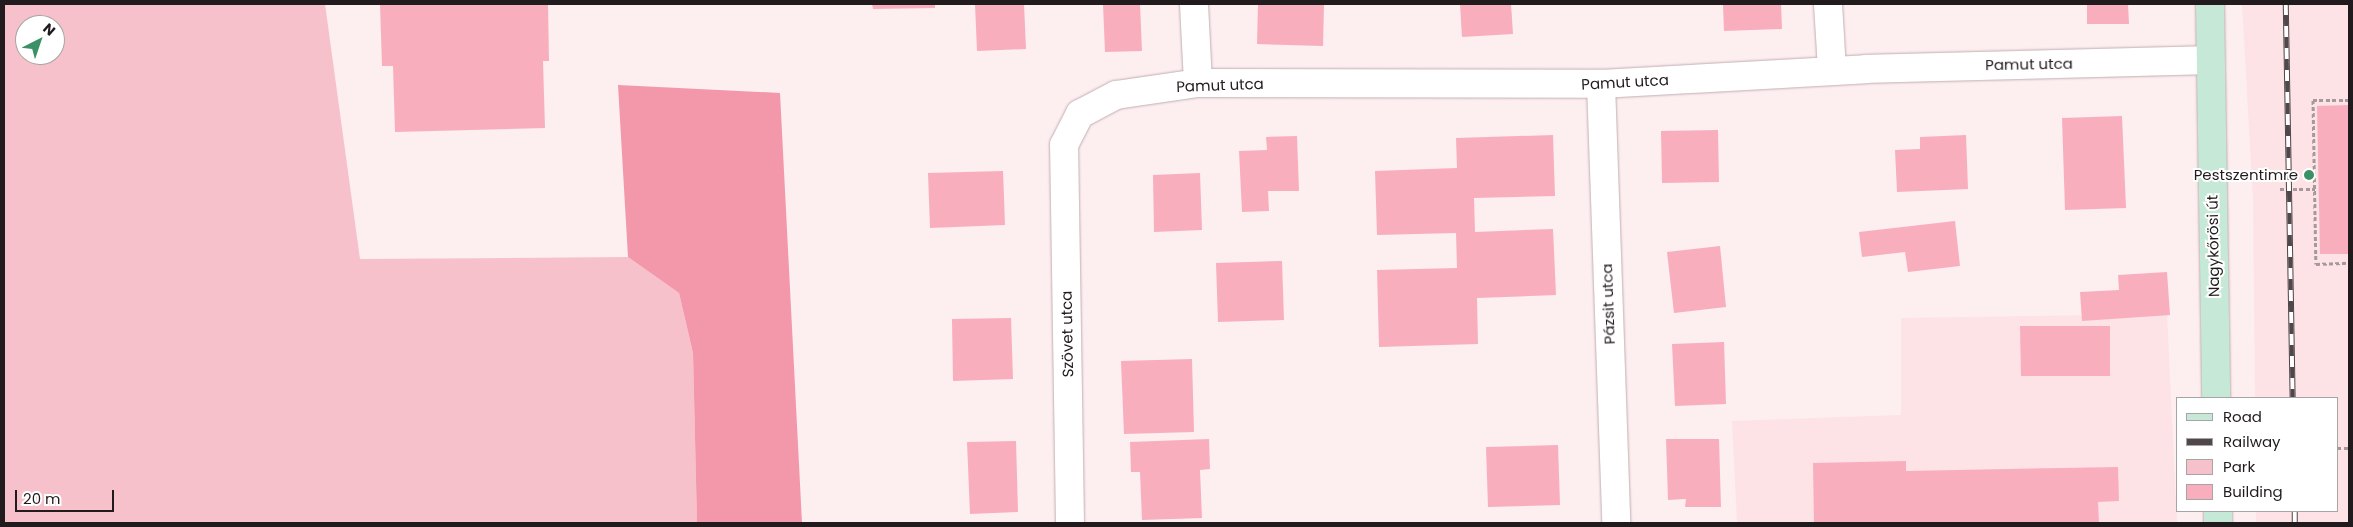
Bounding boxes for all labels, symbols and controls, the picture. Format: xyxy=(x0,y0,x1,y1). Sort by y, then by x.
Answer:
north arrow xyxy=(15,15,65,65)
text: N xyxy=(39,18,60,40)
street label: Pamut utca xyxy=(1985,54,2073,74)
street label: Pamut utca xyxy=(1581,71,1669,93)
street label: Pamut utca xyxy=(1176,74,1264,96)
place label: Pestszentimre xyxy=(2194,166,2298,184)
marker: Pestszentimre xyxy=(2302,168,2316,182)
street label: Nagykőrösi út xyxy=(2203,195,2223,297)
street label: Pázsit utca xyxy=(1598,263,1618,345)
street label: Szövet utca xyxy=(1057,290,1077,378)
legend xyxy=(2176,397,2338,512)
text: Road xyxy=(2223,406,2262,427)
text: Railway xyxy=(2223,431,2281,452)
text: Park xyxy=(2223,456,2255,477)
scale bar xyxy=(18,480,116,512)
text: Building xyxy=(2223,481,2283,502)
text: 20 m xyxy=(23,488,61,509)

